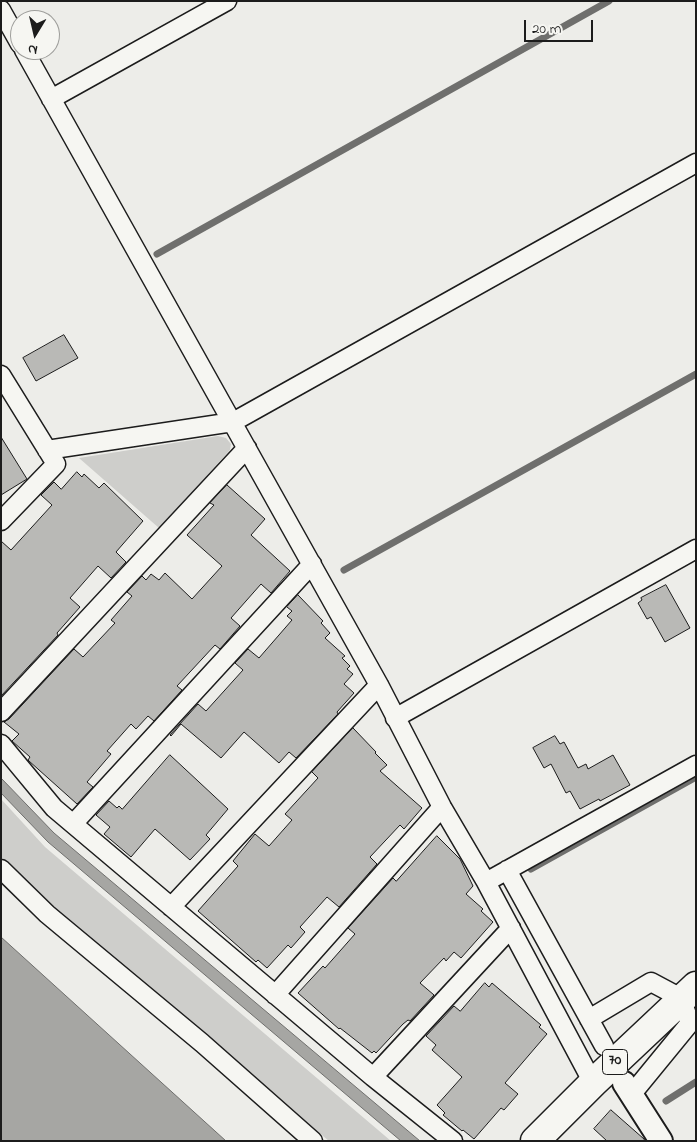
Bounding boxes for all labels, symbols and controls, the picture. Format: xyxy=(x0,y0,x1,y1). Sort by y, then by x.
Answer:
north arrow xyxy=(10,10,60,60)
scale bar xyxy=(527,10,596,42)
text: 20 m xyxy=(532,18,561,40)
text: N xyxy=(26,38,39,60)
road number: 70 xyxy=(602,1050,628,1074)

